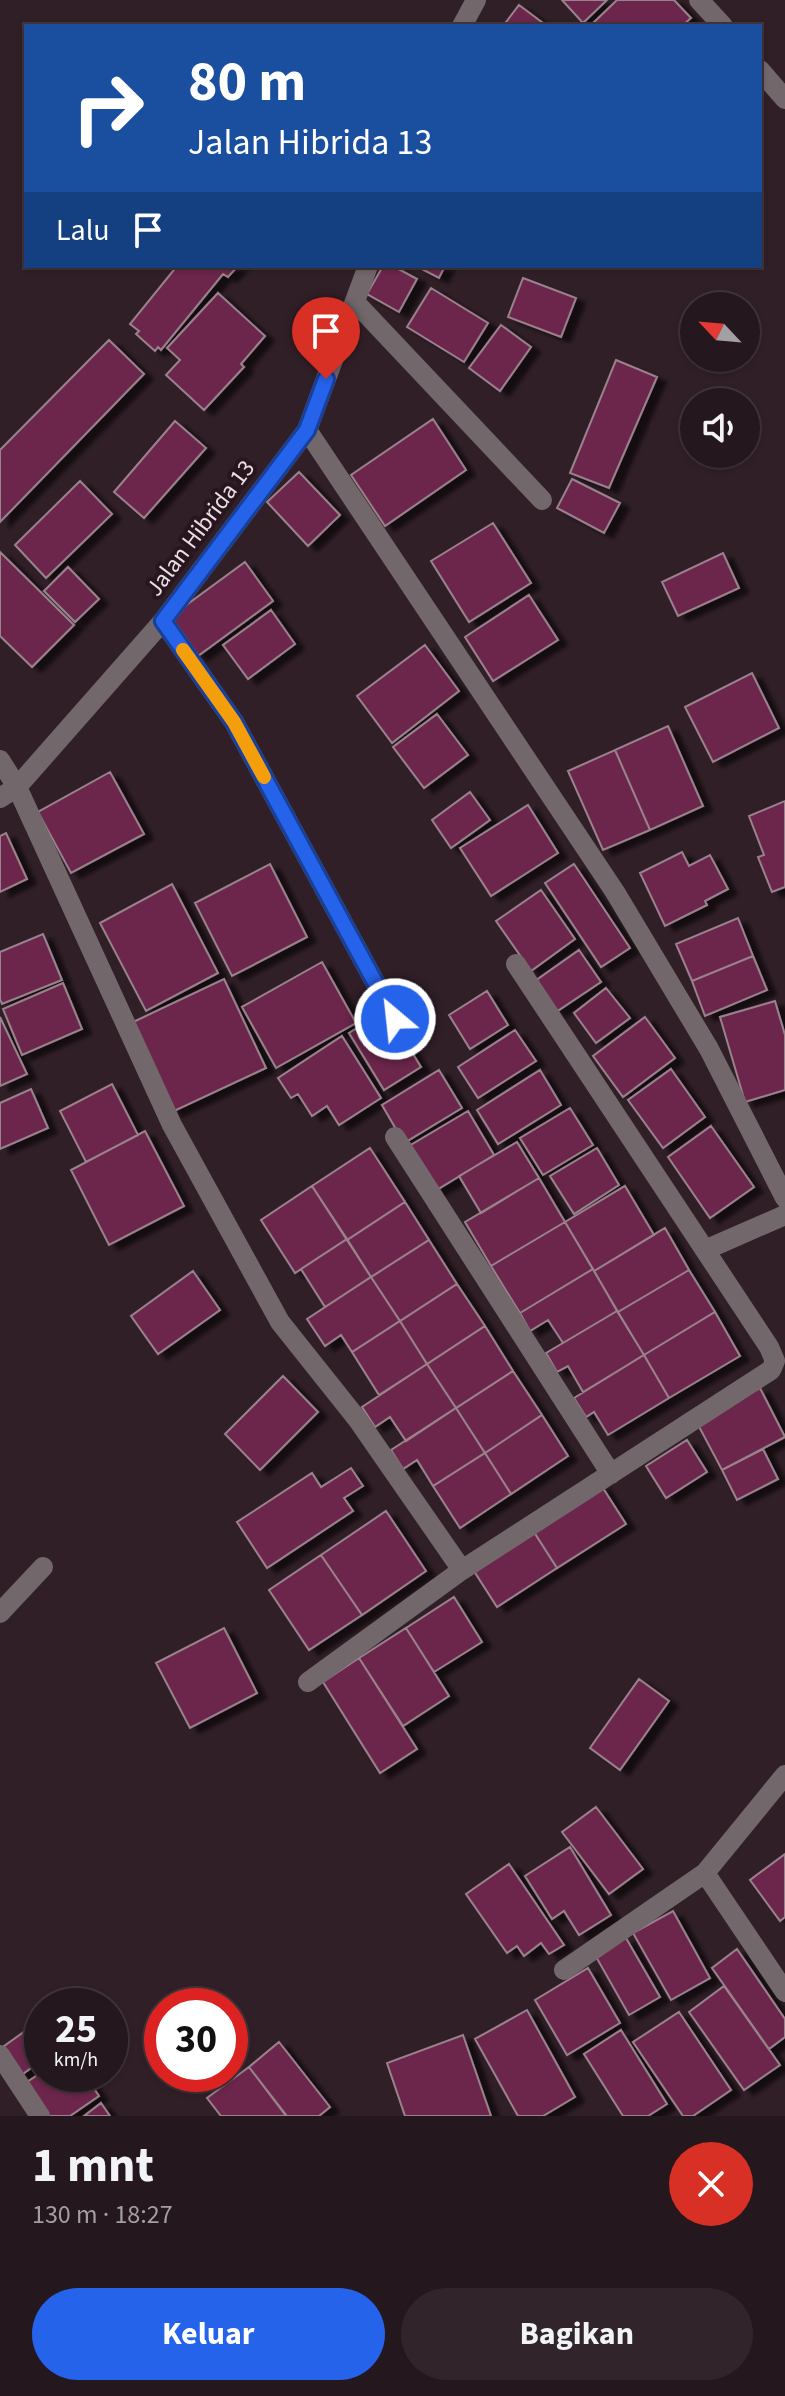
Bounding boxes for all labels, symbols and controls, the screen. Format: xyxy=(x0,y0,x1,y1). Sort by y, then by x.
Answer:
text: 80 m xyxy=(188,43,306,122)
icon: right xyxy=(56,56,160,160)
text: Jalan Hibrida 13 xyxy=(188,117,432,168)
icon: arrive xyxy=(126,208,170,252)
text: Lalu xyxy=(56,209,110,252)
north arrow xyxy=(680,292,760,372)
map controls xyxy=(680,292,760,468)
pin xyxy=(292,297,360,379)
icon: arrive xyxy=(304,309,348,353)
button: sound xyxy=(680,388,760,468)
street label: Jalan Hibrida 13 xyxy=(137,453,263,604)
position arrow xyxy=(353,977,437,1061)
speed limit sign: 30 xyxy=(144,1988,248,2092)
text: 25 xyxy=(55,2001,97,2058)
text: km/h xyxy=(54,2046,98,2074)
text: 1 mnt xyxy=(32,2132,154,2200)
button: close xyxy=(669,2142,753,2226)
text: 130 m · 18:27 xyxy=(32,2196,173,2233)
button: Keluar xyxy=(32,2288,385,2380)
button: Bagikan xyxy=(401,2288,753,2380)

